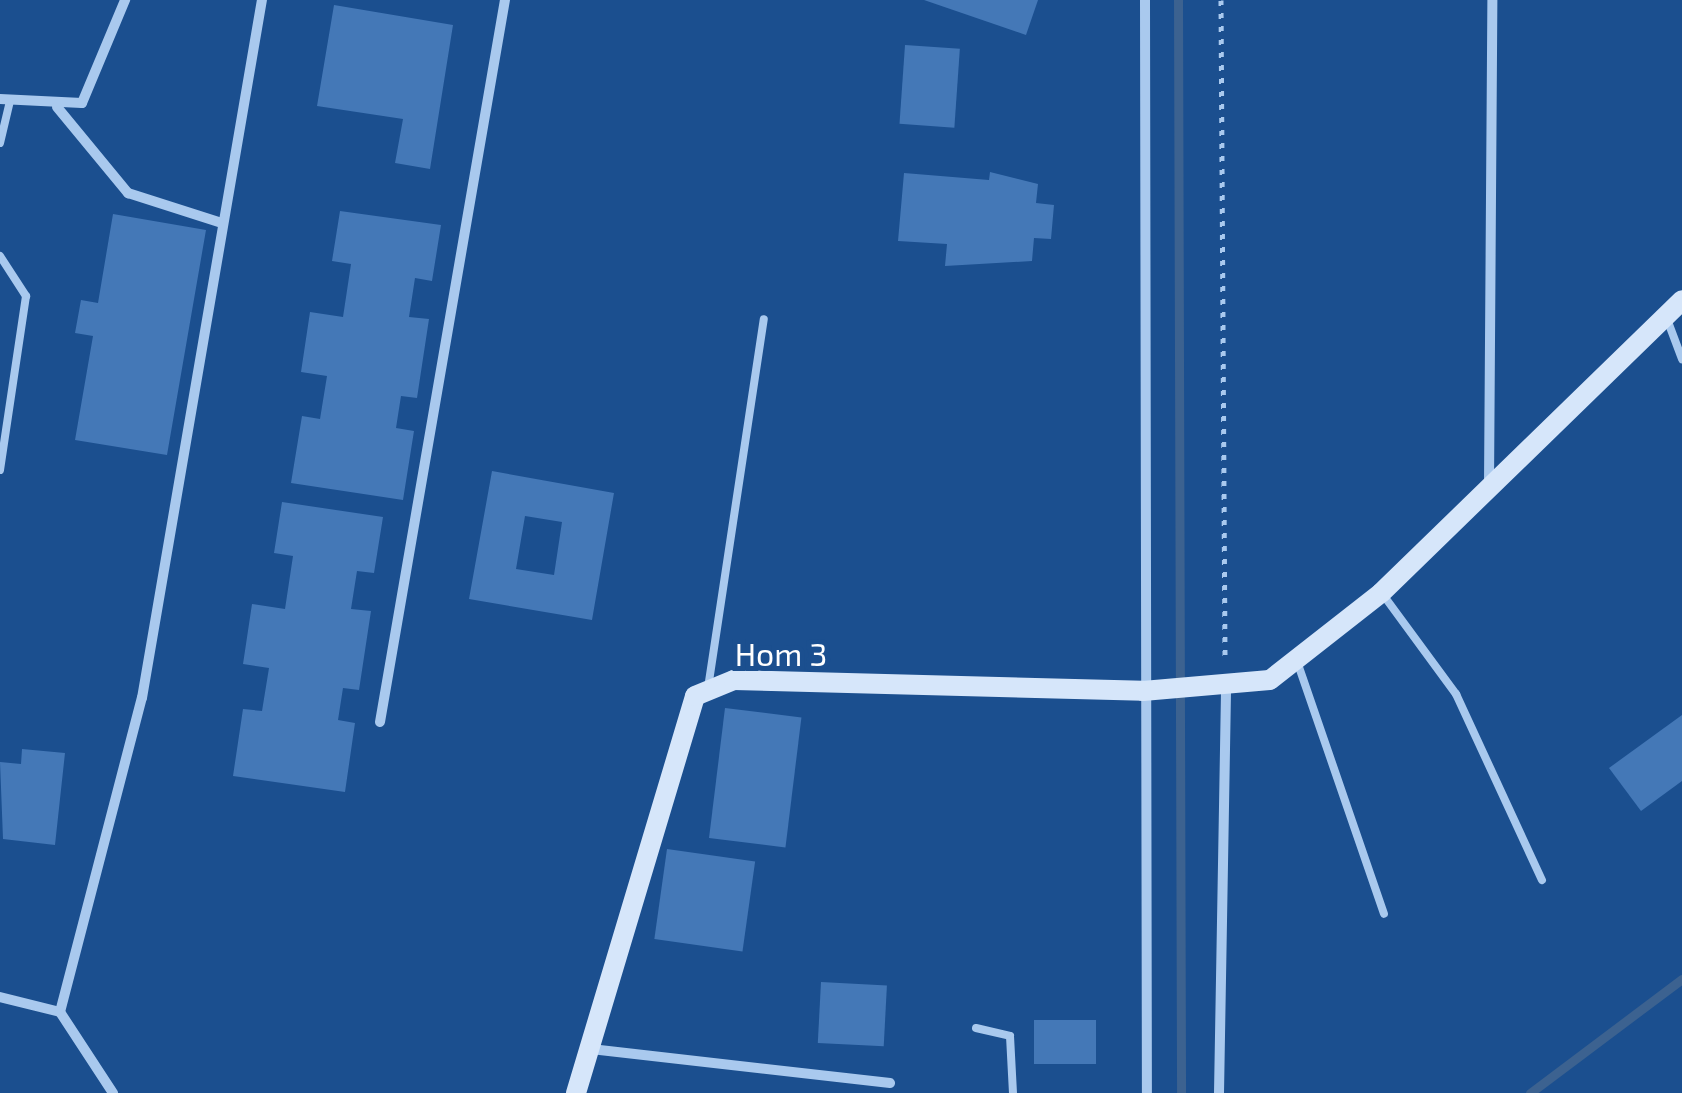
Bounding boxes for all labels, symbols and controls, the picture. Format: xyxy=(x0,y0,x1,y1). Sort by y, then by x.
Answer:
street label: Hom 3 xyxy=(735,634,827,672)

